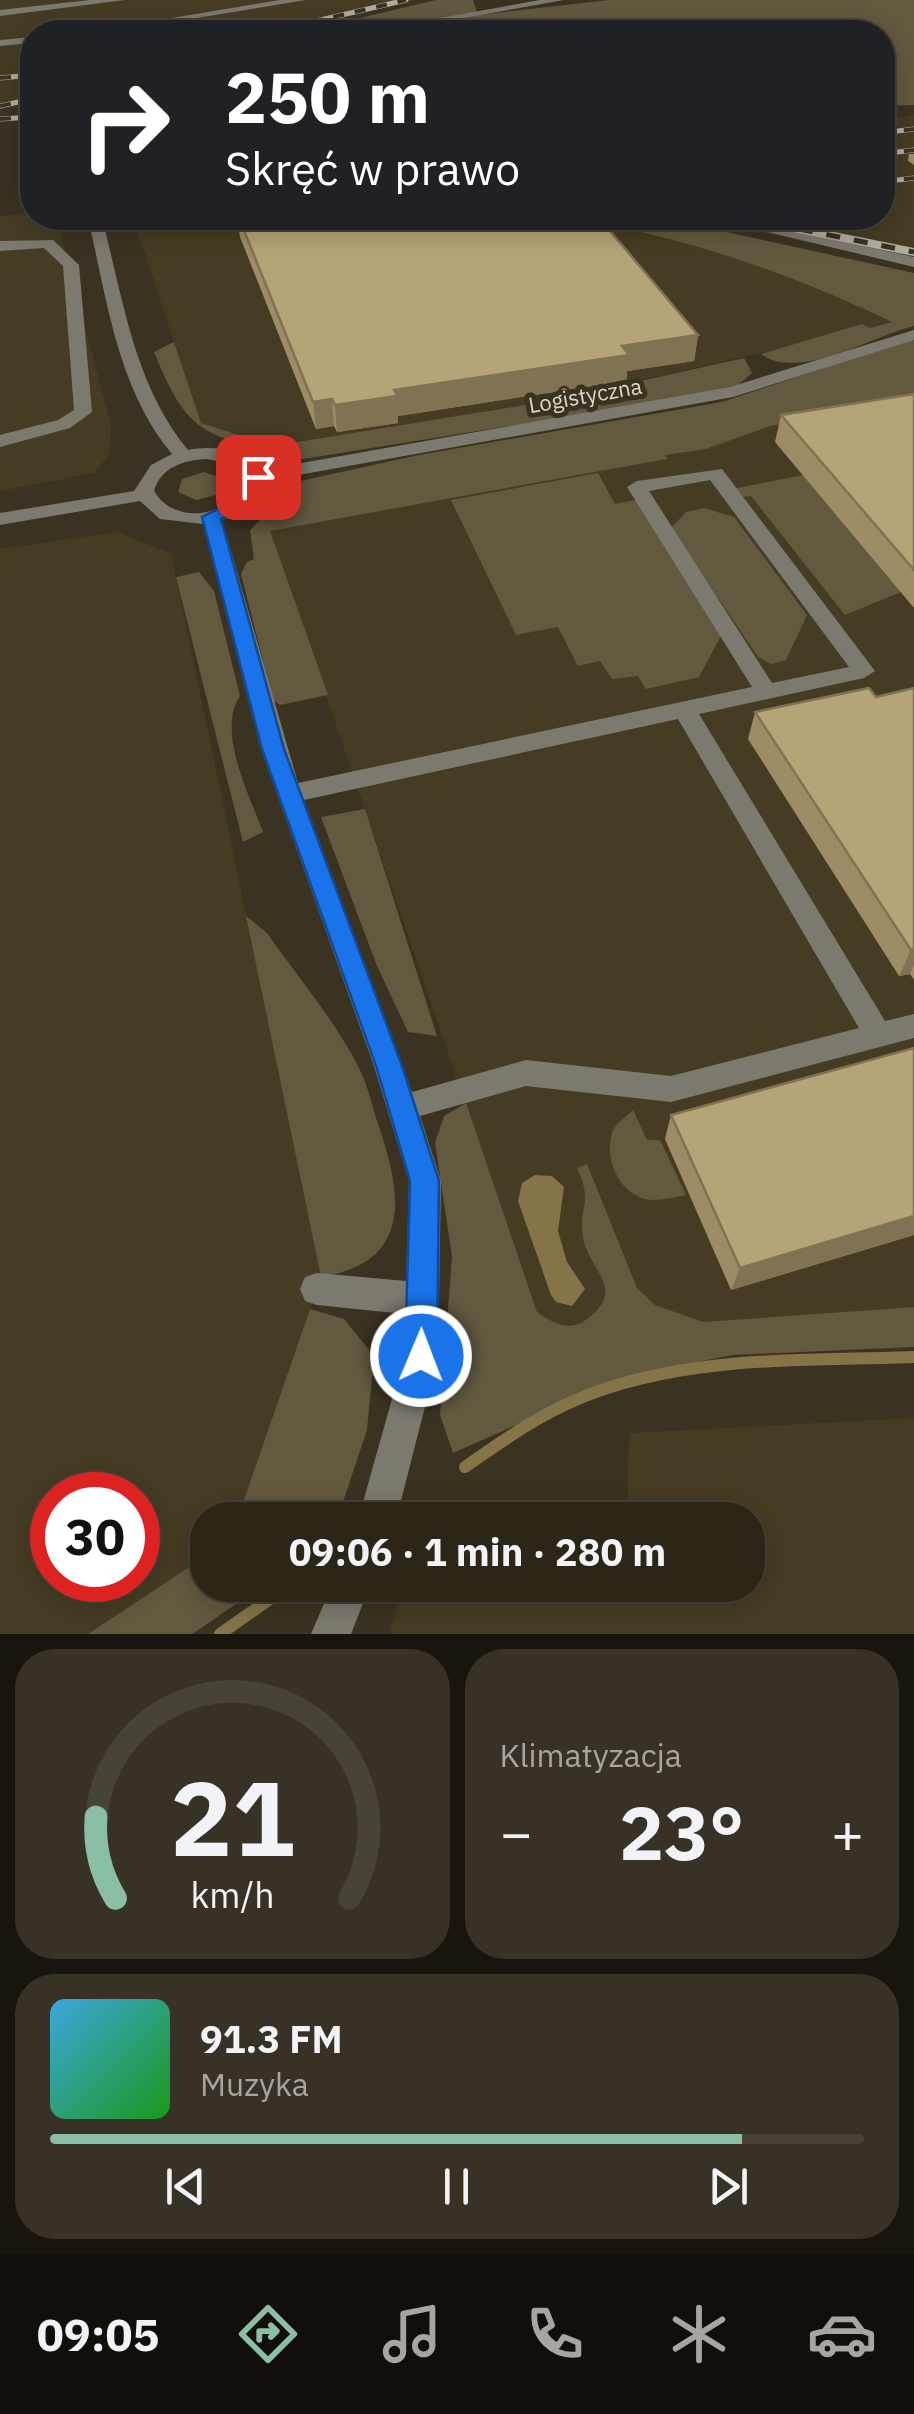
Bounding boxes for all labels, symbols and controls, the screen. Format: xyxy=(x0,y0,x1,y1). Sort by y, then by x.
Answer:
text: 250 m xyxy=(225,51,430,142)
icon: right xyxy=(60,60,190,190)
text: Skręć w prawo xyxy=(225,139,520,197)
street label: Logistyczna xyxy=(526,371,644,419)
pin xyxy=(216,435,301,520)
icon: arrive xyxy=(231,450,286,505)
position arrow xyxy=(369,1304,473,1408)
speed limit sign: 30 xyxy=(30,1472,160,1602)
text: 09:06 · 1 min · 280 m xyxy=(289,1527,666,1576)
text: Klimatyzacja xyxy=(500,1734,682,1776)
text: 21 xyxy=(170,1749,295,1885)
text: 23° xyxy=(619,1783,744,1881)
text: − xyxy=(500,1797,533,1868)
text: + xyxy=(831,1797,864,1868)
text: km/h xyxy=(190,1871,274,1918)
text: 91.3 FM xyxy=(200,2014,343,2063)
text: Muzyka xyxy=(200,2063,309,2105)
icon: previous xyxy=(158,2159,213,2214)
icon: pause xyxy=(429,2159,484,2214)
icon: next xyxy=(701,2159,756,2214)
icon: directions xyxy=(233,2299,303,2369)
icon: music xyxy=(377,2299,447,2369)
icon: phone xyxy=(520,2299,590,2369)
icon: climate xyxy=(664,2299,734,2369)
icon: car xyxy=(807,2299,877,2369)
text: 09:05 xyxy=(37,2305,160,2363)

